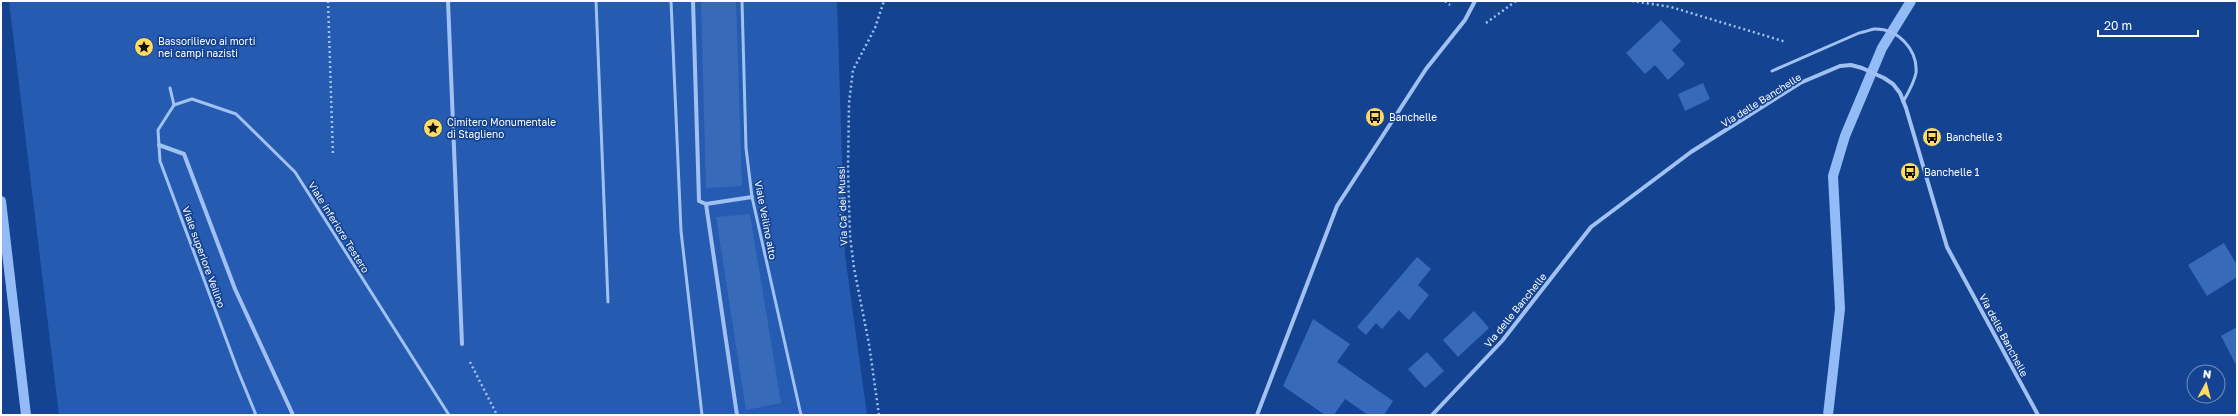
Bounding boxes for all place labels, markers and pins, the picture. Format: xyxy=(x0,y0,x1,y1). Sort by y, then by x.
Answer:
place label: Bassorilievo ai morti nei campi nazisti xyxy=(158,35,255,59)
place icon: Bassorilievo ai morti nei campi nazisti xyxy=(133,36,155,58)
bus stop icon: Banchelle xyxy=(1364,106,1386,128)
place label: Banchelle xyxy=(1389,111,1437,123)
place label: Cimitero Monumentale di Staglieno xyxy=(447,116,556,140)
place icon: Cimitero Monumentale di Staglieno xyxy=(422,117,444,139)
bus stop icon: Banchelle 3 xyxy=(1921,126,1943,148)
place label: Banchelle 3 xyxy=(1946,131,2003,143)
bus stop icon: Banchelle 1 xyxy=(1899,161,1921,183)
place label: Banchelle 1 xyxy=(1924,166,1980,178)

